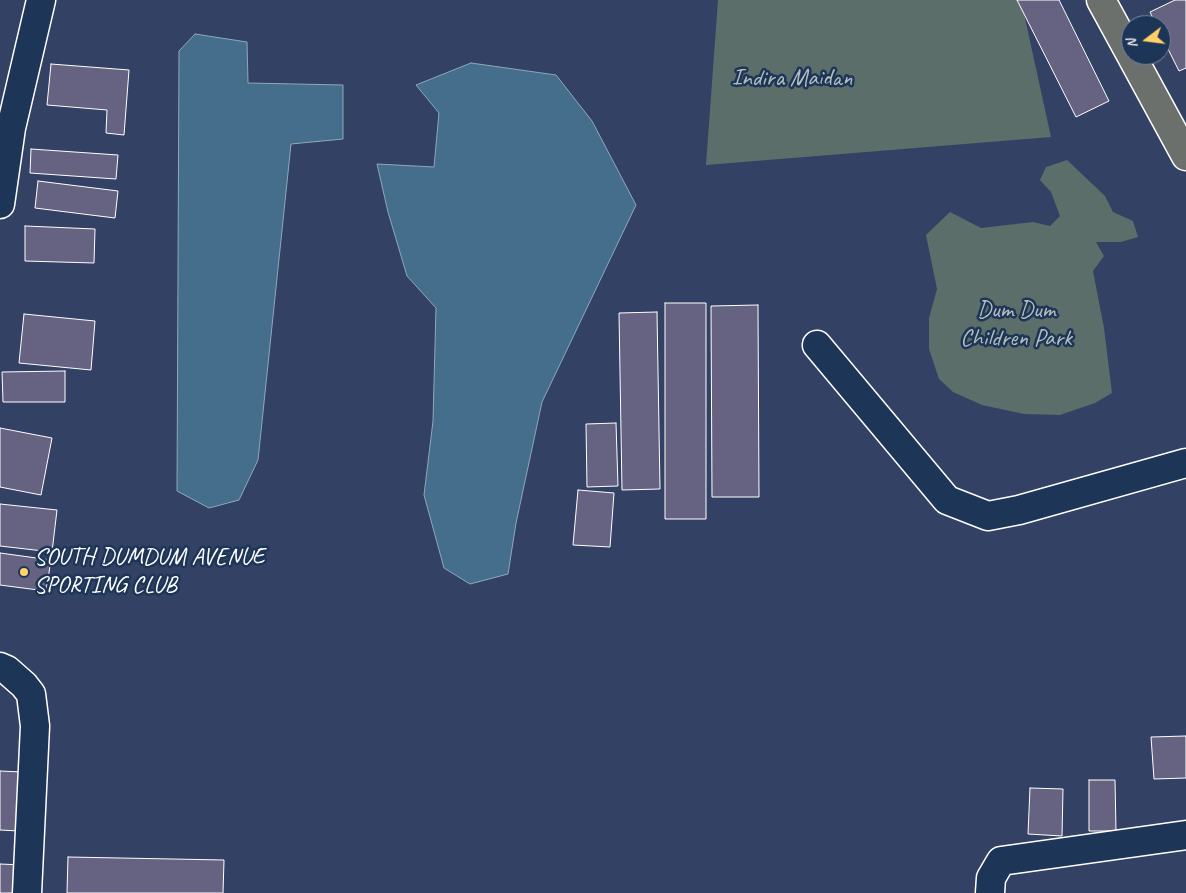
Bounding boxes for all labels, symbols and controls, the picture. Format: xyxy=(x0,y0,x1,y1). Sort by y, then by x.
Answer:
north arrow xyxy=(1121,15,1171,65)
text: N xyxy=(1123,37,1141,50)
park label: Indira Maidan xyxy=(732,65,852,93)
park label: Dum Dum Children Park xyxy=(960,297,1072,353)
place label: SOUTH DUMDUM AVENUE SPORTING CLUB xyxy=(34,544,265,600)
marker: SOUTH DUMDUM AVENUE SPORTING CLUB xyxy=(18,566,30,578)

